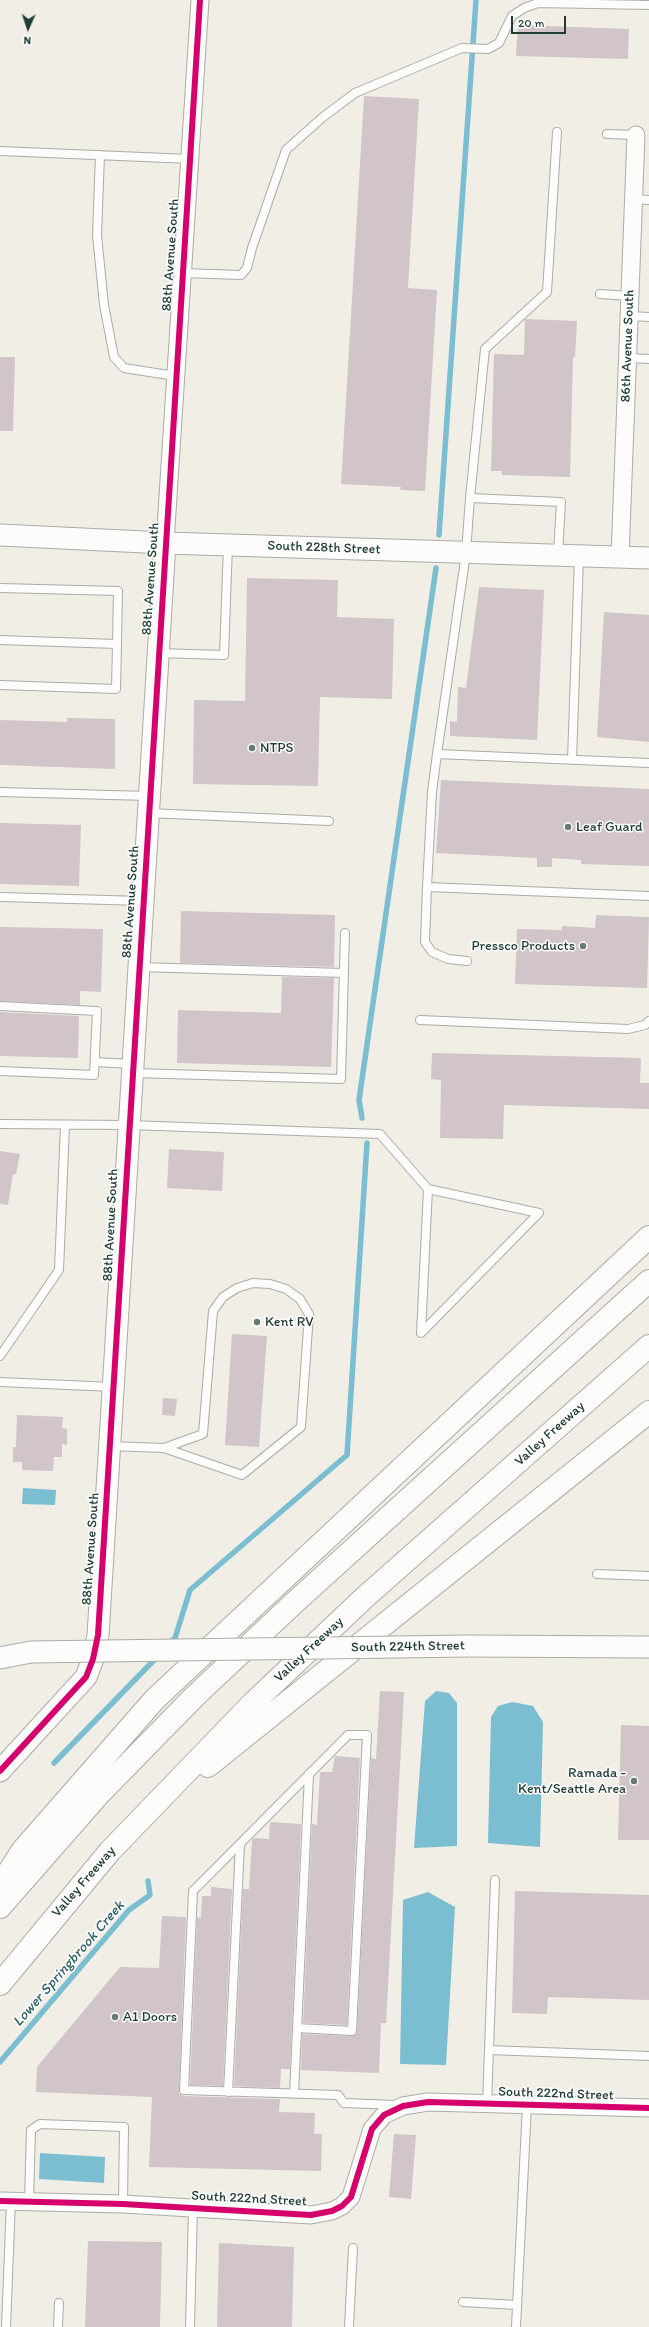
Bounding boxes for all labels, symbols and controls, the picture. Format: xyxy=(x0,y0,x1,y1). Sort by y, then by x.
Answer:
north arrow xyxy=(8,8,48,48)
scale bar xyxy=(513,8,568,34)
text: 20 m xyxy=(518,16,545,30)
text: N xyxy=(23,34,31,47)
street label: 88th Avenue South xyxy=(159,198,183,312)
street label: 86th Avenue South xyxy=(618,289,638,403)
street label: 88th Avenue South xyxy=(139,522,163,636)
street label: South 228th Street xyxy=(267,538,381,558)
place label: NTPS xyxy=(260,740,293,756)
marker: NTPS xyxy=(247,743,257,753)
place label: Leaf Guard xyxy=(576,819,642,835)
marker: Leaf Guard xyxy=(563,822,573,832)
street label: 88th Avenue South xyxy=(119,845,143,959)
place label: Pressco Products xyxy=(471,938,575,954)
marker: Pressco Products xyxy=(578,941,588,951)
street label: 88th Avenue South xyxy=(100,1168,122,1282)
place label: Kent RV xyxy=(265,1314,314,1330)
marker: Kent RV xyxy=(252,1317,262,1327)
street label: Valley Freeway xyxy=(511,1398,589,1470)
street label: 88th Avenue South xyxy=(79,1492,103,1606)
street label: Valley Freeway xyxy=(271,1614,347,1686)
street label: South 224th Street xyxy=(351,1638,465,1656)
place label: Ramada - Kent/Seattle Area xyxy=(518,1765,626,1798)
marker: Ramada - Kent/Seattle Area xyxy=(629,1776,639,1786)
street label: Valley Freeway xyxy=(49,1843,119,1921)
water label: Lower Springbrook Creek xyxy=(9,1897,129,2031)
place label: A1 Doors xyxy=(123,2009,177,2025)
marker: A1 Doors xyxy=(110,2012,120,2022)
street label: South 222nd Street xyxy=(498,2084,614,2104)
street label: South 222nd Street xyxy=(191,2188,307,2210)

